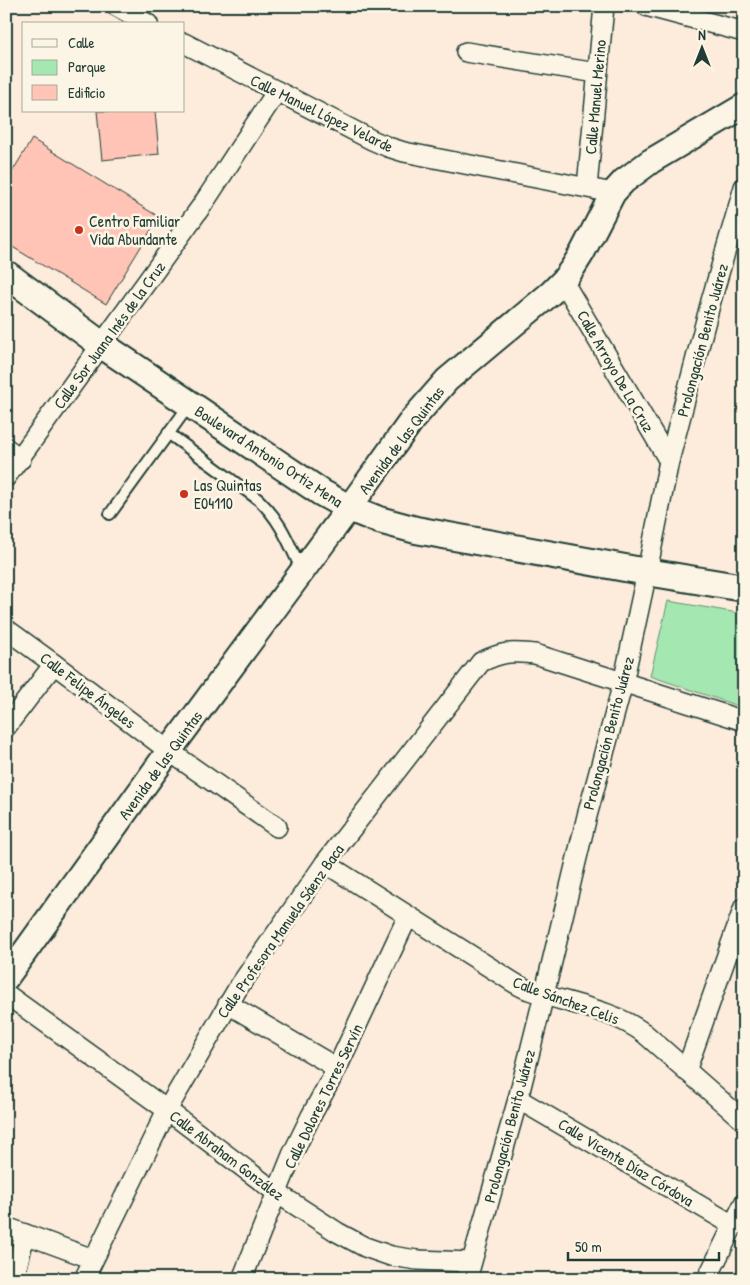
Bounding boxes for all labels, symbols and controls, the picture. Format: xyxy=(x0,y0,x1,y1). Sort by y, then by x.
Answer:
legend xyxy=(22,22,185,112)
north arrow xyxy=(678,22,728,72)
text: N xyxy=(698,25,706,44)
text: Calle xyxy=(68,32,95,53)
street label: Calle Manuel Merino xyxy=(579,38,611,155)
text: Parque xyxy=(68,56,106,77)
street label: Calle Manuel López Velarde xyxy=(247,69,398,157)
text: Edificio xyxy=(68,82,105,103)
place label: Centro Familiar Vida Abundante xyxy=(89,210,180,250)
marker: Centro Familiar Vida Abundante xyxy=(73,224,85,236)
street label: Calle Sor Juana Inés de la Cruz xyxy=(48,257,170,413)
street label: Prolongación Benito Juárez xyxy=(671,261,733,419)
street label: Calle Arroyo De La Cruz xyxy=(572,306,660,436)
street label: Avenida de las Quintas xyxy=(353,382,449,498)
street label: Boulevard Antonio Ortiz Mena xyxy=(191,400,347,512)
place label: Las Quintas E04110 xyxy=(194,474,262,514)
marker: Las Quintas E04110 xyxy=(178,488,190,500)
street label: Calle Felipe Ángeles xyxy=(36,647,140,733)
street label: Prolongación Benito Juárez xyxy=(577,654,639,812)
street label: Avenida de las Quintas xyxy=(113,706,207,824)
street label: Calle Profesora Manuela Sáenz Baca xyxy=(211,840,349,1022)
street label: Calle Sánchez Celis xyxy=(510,971,622,1029)
street label: Calle Dolores Torres Servín xyxy=(278,1020,368,1172)
street label: Prolongación Benito Juárez xyxy=(478,1047,540,1205)
street label: Calle Abraham González xyxy=(165,1105,289,1205)
street label: Calle Vicente Díaz Córdova xyxy=(554,1113,698,1211)
scale bar xyxy=(568,1230,719,1262)
text: 50 m xyxy=(575,1236,602,1257)

